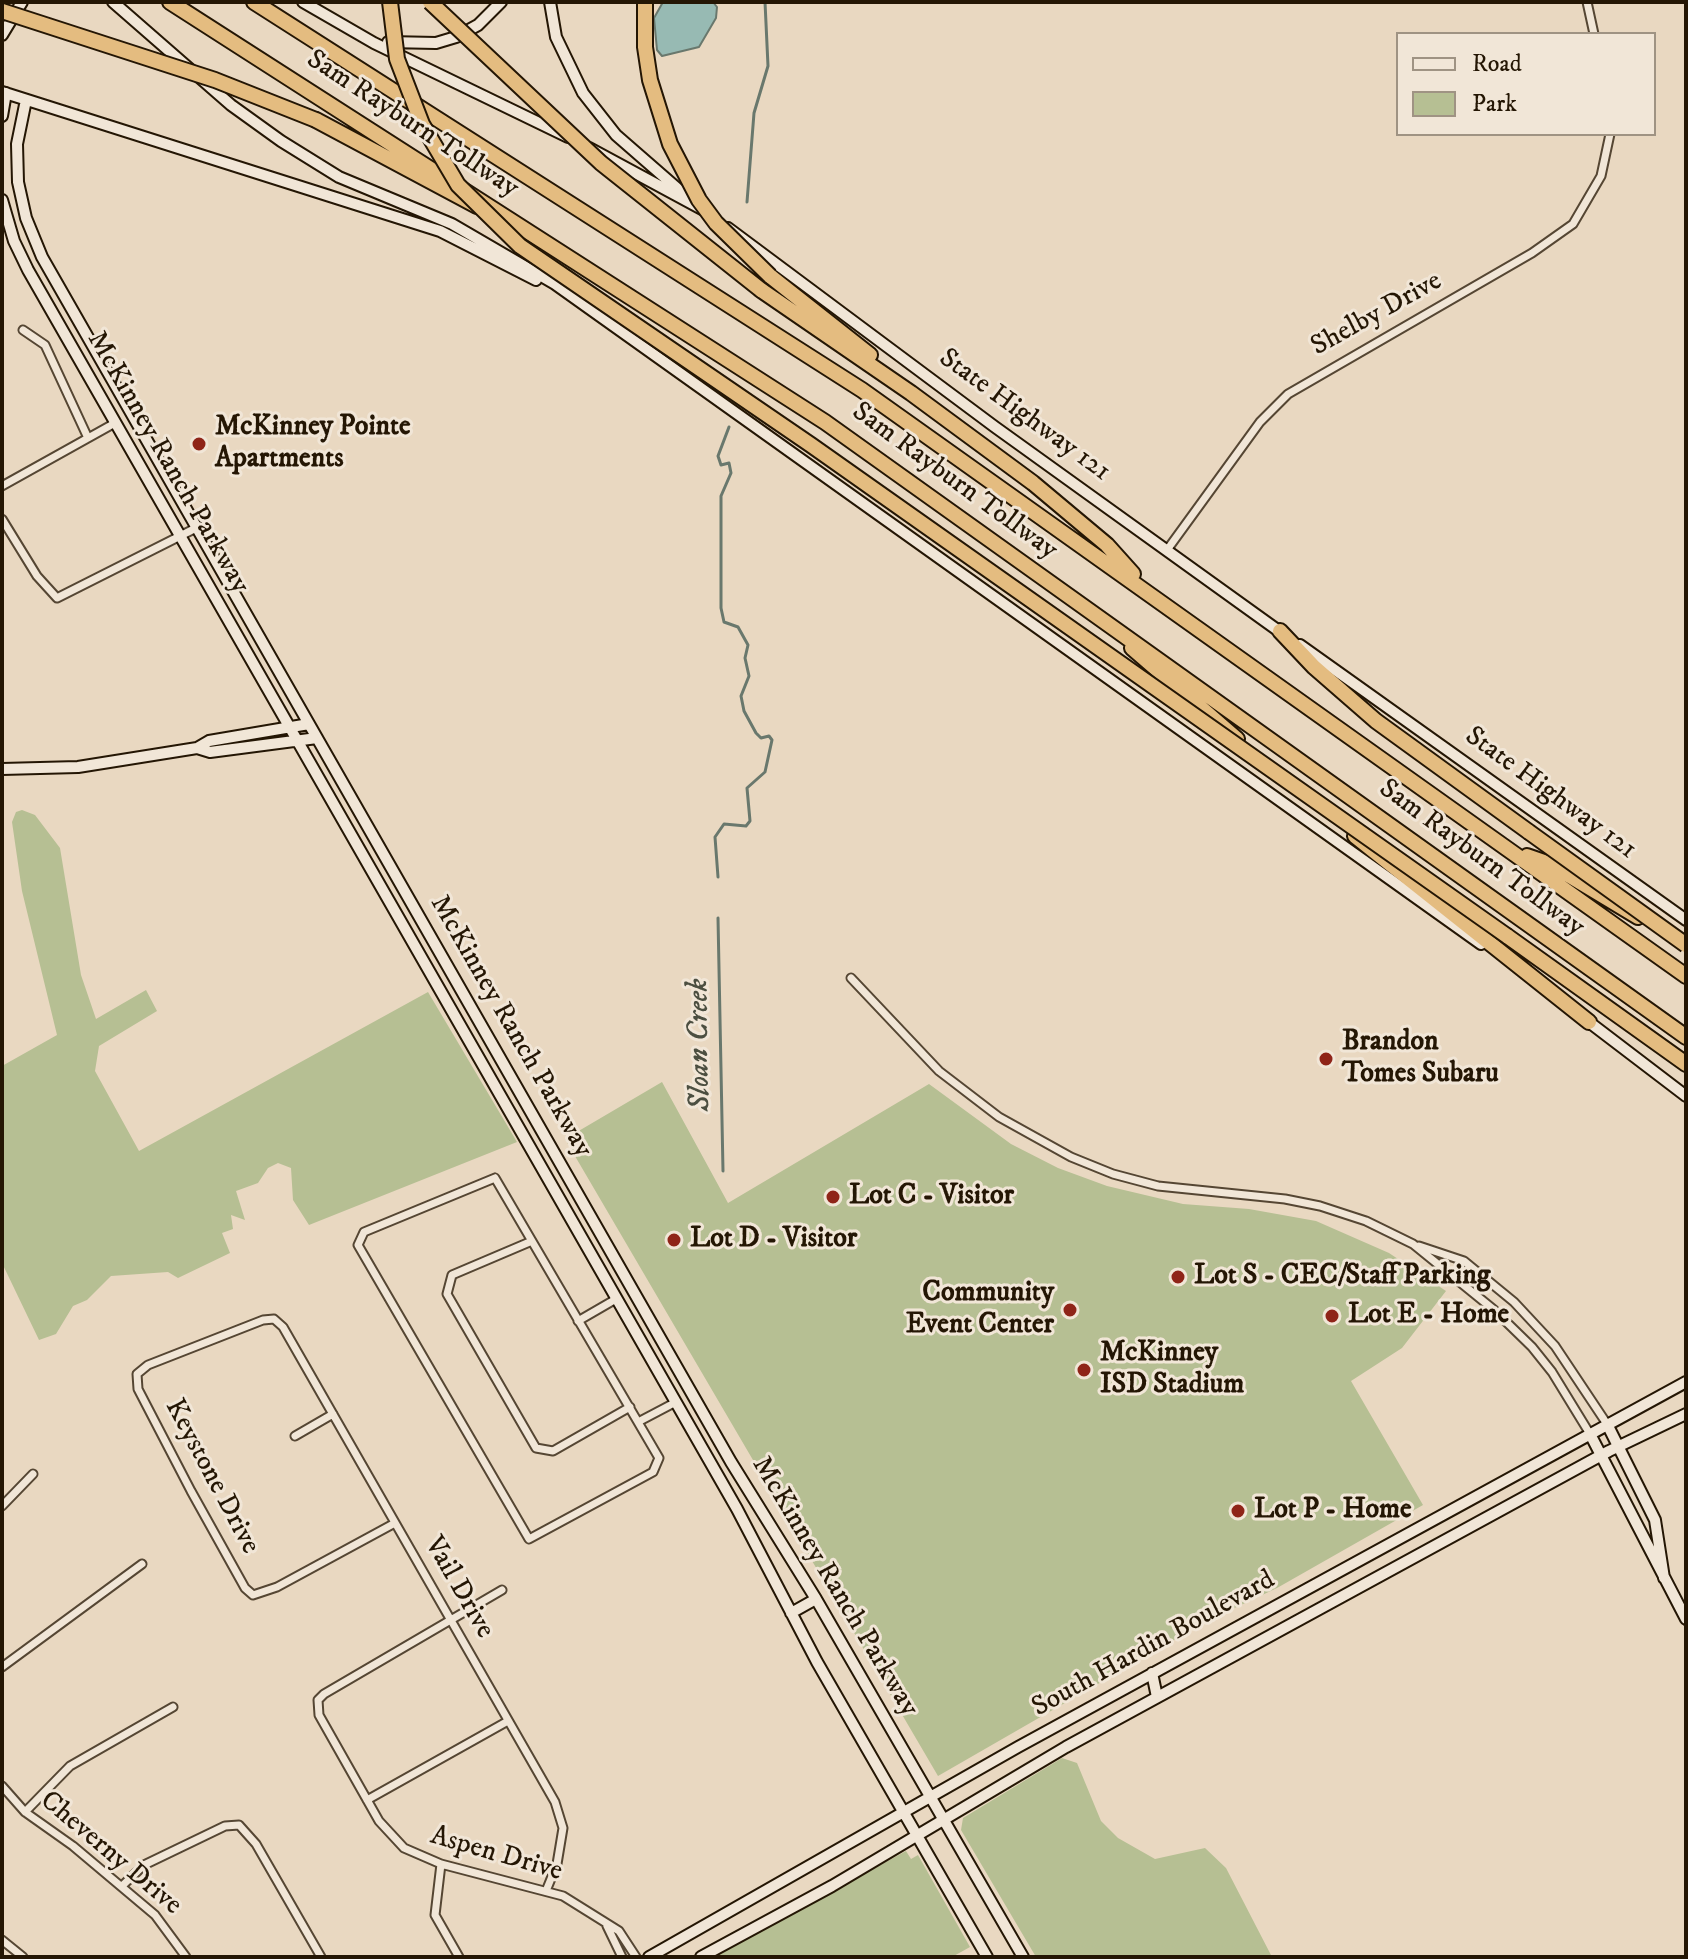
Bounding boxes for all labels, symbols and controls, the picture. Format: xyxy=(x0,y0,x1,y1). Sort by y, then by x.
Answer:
legend xyxy=(1396,32,1656,136)
street label: Sam Rayburn Tollway xyxy=(300,44,524,206)
text: Road xyxy=(1472,49,1522,79)
text: Park xyxy=(1472,89,1517,119)
street label: Shelby Drive xyxy=(1306,265,1448,365)
street label: McKinney Ranch Parkway xyxy=(78,326,256,600)
street label: State Highway 121 xyxy=(932,342,1116,490)
street label: Sam Rayburn Tollway xyxy=(845,396,1063,568)
place label: McKinney Pointe Apartments xyxy=(215,411,411,477)
marker: McKinney Pointe Apartments xyxy=(190,435,208,453)
street label: State Highway 121 xyxy=(1458,720,1642,868)
street label: Sam Rayburn Tollway xyxy=(1372,773,1590,945)
street label: McKinney Ranch Parkway xyxy=(421,890,599,1164)
water label: Sloan Creek xyxy=(682,978,720,1112)
place label: Brandon Tomes Subaru xyxy=(1342,1026,1499,1092)
marker: Brandon Tomes Subaru xyxy=(1317,1050,1335,1068)
place label: Lot C - Visitor xyxy=(849,1180,1014,1214)
marker: Lot C - Visitor xyxy=(824,1188,842,1206)
place label: Lot D - Visitor xyxy=(690,1223,857,1257)
marker: Lot D - Visitor xyxy=(665,1231,683,1249)
place label: Lot S - CEC/Staff Parking xyxy=(1194,1260,1490,1294)
marker: Lot S - CEC/Staff Parking xyxy=(1169,1268,1187,1286)
place label: Community Event Center xyxy=(906,1277,1054,1343)
place label: Lot E - Home xyxy=(1348,1299,1509,1333)
marker: Community Event Center xyxy=(1061,1301,1079,1319)
marker: Lot E - Home xyxy=(1323,1307,1341,1325)
place label: McKinney ISD Stadium xyxy=(1100,1337,1244,1403)
marker: McKinney ISD Stadium xyxy=(1075,1361,1093,1379)
street label: Keystone Drive xyxy=(156,1394,266,1560)
street label: McKinney Ranch Parkway xyxy=(743,1451,925,1723)
place label: Lot P - Home xyxy=(1254,1494,1412,1528)
marker: Lot P - Home xyxy=(1229,1502,1247,1520)
street label: Vail Drive xyxy=(415,1531,501,1645)
street label: South Hardin Boulevard xyxy=(1027,1564,1281,1726)
street label: Cheverny Drive xyxy=(32,1785,188,1923)
street label: Aspen Drive xyxy=(426,1820,566,1890)

